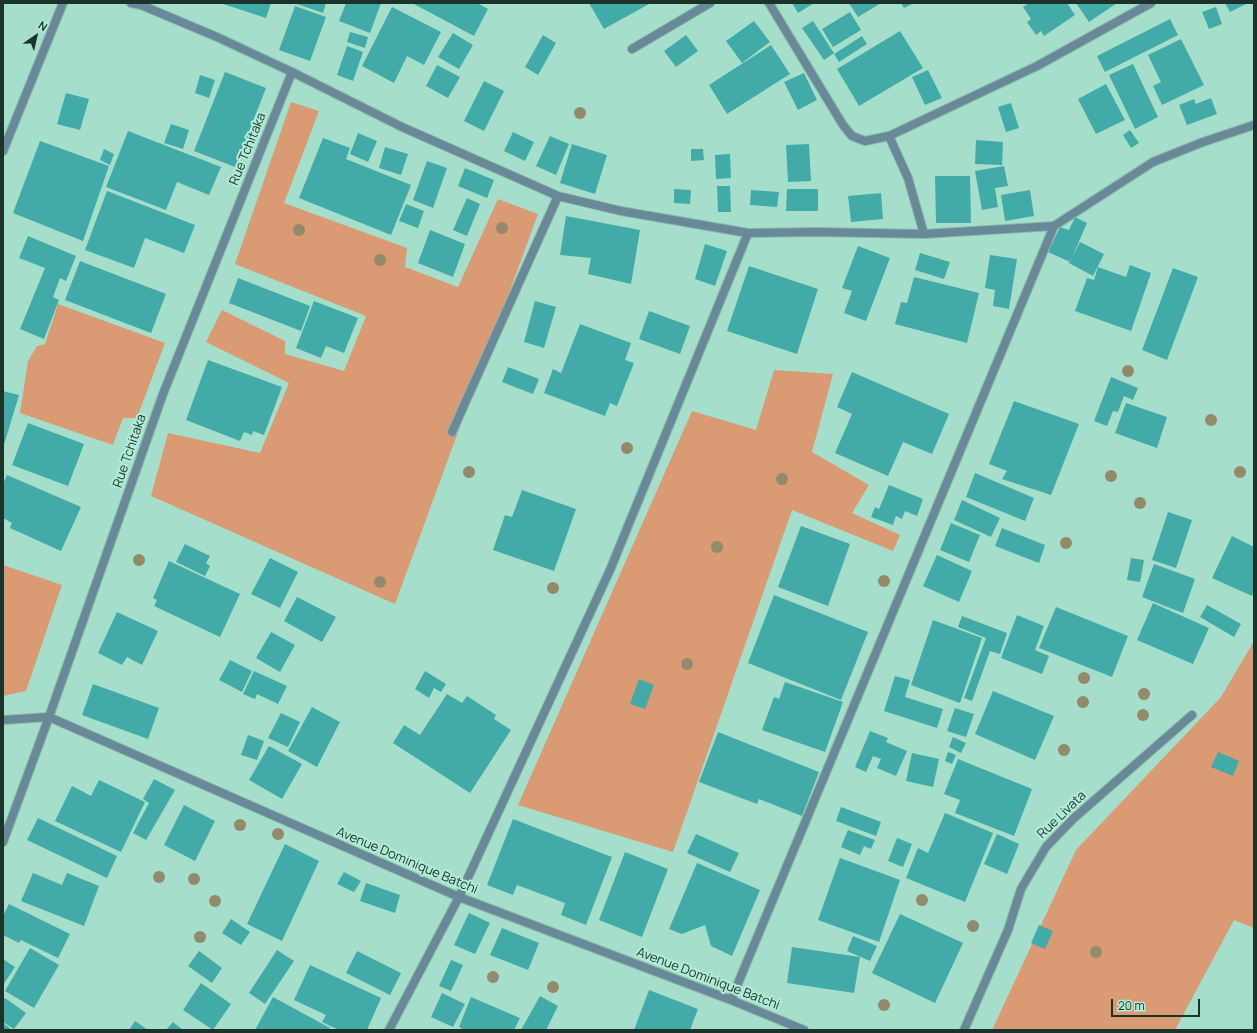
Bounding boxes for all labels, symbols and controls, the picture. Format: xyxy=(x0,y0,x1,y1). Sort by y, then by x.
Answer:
north arrow xyxy=(16,16,56,56)
text: N xyxy=(36,17,50,34)
street label: Rue Tchitaka xyxy=(226,110,270,188)
street label: Rue Tchitaka xyxy=(110,412,150,490)
street label: Rue Livata xyxy=(1034,788,1090,842)
street label: Avenue Dominique Batchi xyxy=(334,824,480,898)
street label: Avenue Dominique Batchi xyxy=(634,944,782,1014)
scale bar xyxy=(1113,991,1202,1017)
text: 20 m xyxy=(1118,997,1145,1014)

